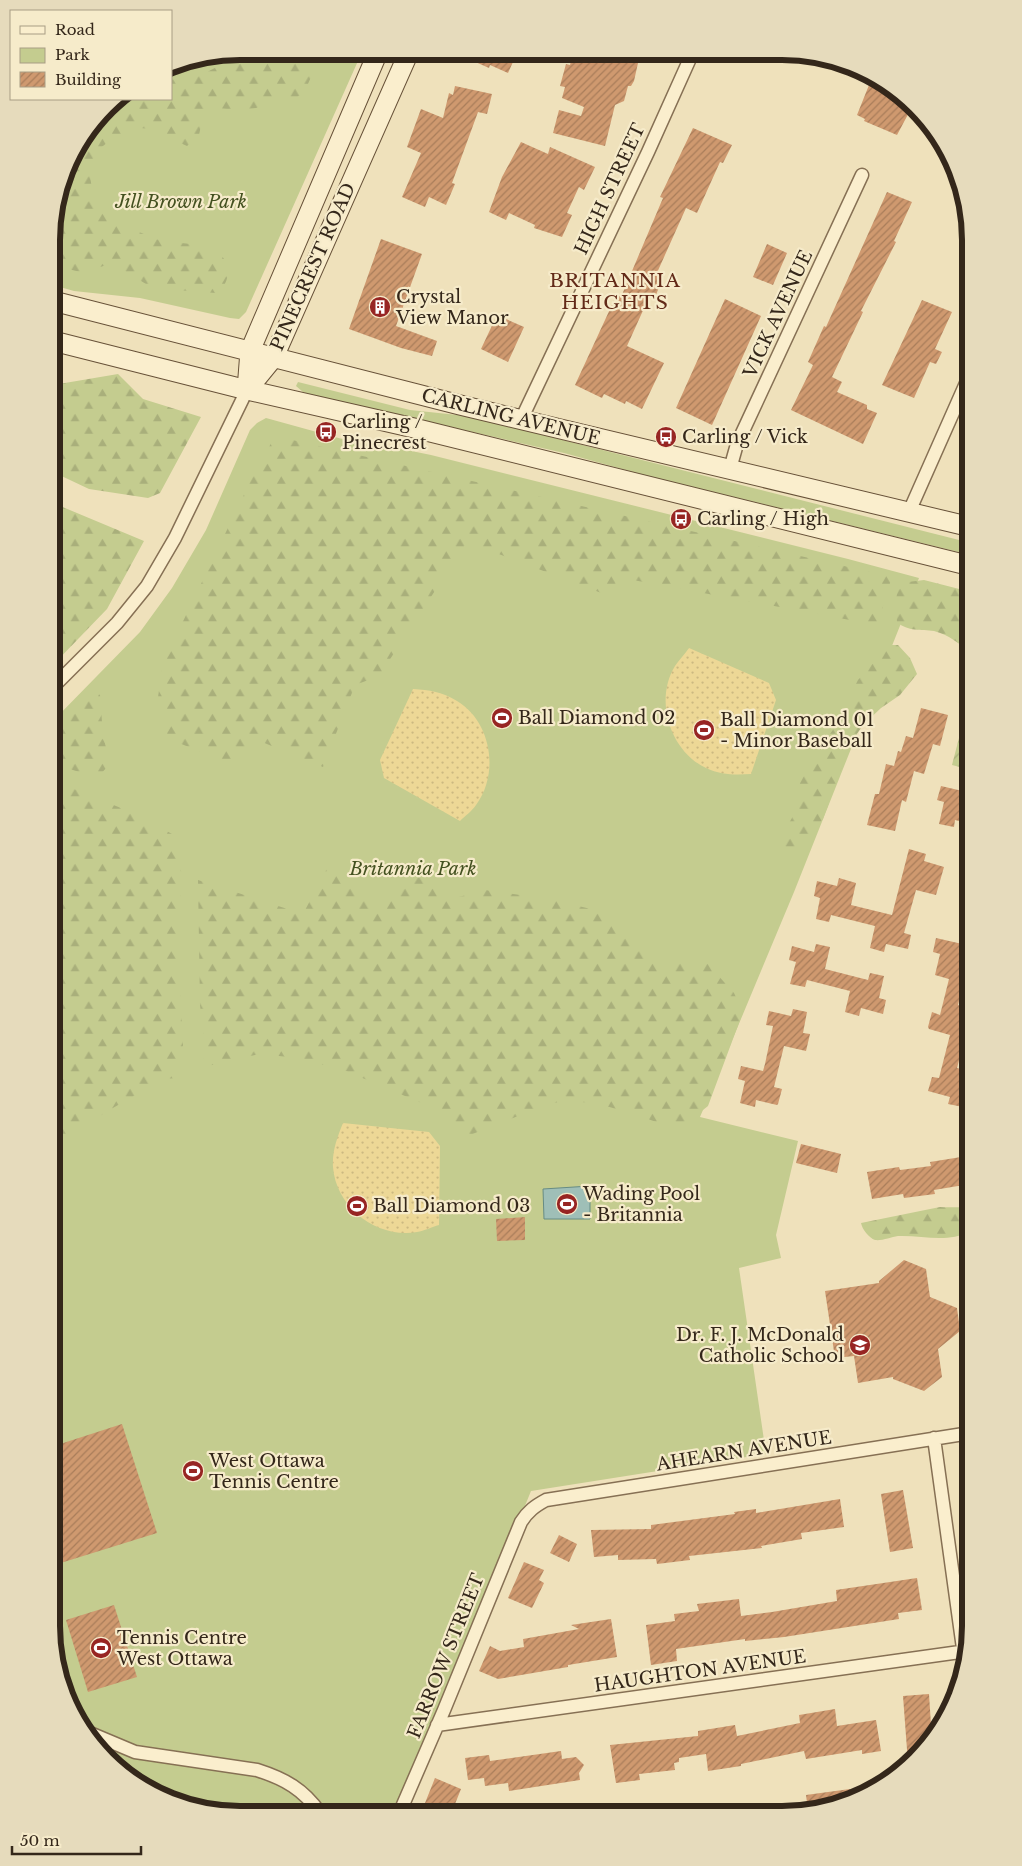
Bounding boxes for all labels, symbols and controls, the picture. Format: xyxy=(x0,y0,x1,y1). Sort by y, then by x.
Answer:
legend xyxy=(10,10,172,100)
text: Road xyxy=(55,20,95,39)
text: Park xyxy=(55,45,91,64)
text: Building xyxy=(55,70,122,89)
street label: HIGH STREET xyxy=(570,119,650,258)
street label: PINECREST ROAD xyxy=(266,180,360,354)
park label: Jill Brown Park xyxy=(114,191,247,213)
street label: VICK AVENUE xyxy=(738,247,817,382)
district label: BRITANNIA HEIGHTS xyxy=(549,269,681,314)
place label: Crystal View Manor xyxy=(395,286,509,329)
building icon: Crystal View Manor xyxy=(368,295,392,319)
street label: CARLING AVENUE xyxy=(419,384,603,450)
place label: Carling / Pinecrest xyxy=(342,411,427,454)
bus stop icon: Carling / Pinecrest xyxy=(314,420,338,444)
bus stop icon: Carling / Vick xyxy=(654,425,678,449)
place label: Carling / Vick xyxy=(682,426,808,448)
bus stop icon: Carling / High xyxy=(669,507,693,531)
place label: Carling / High xyxy=(697,508,829,530)
sports icon: Ball Diamond 02 xyxy=(490,706,514,730)
place label: Ball Diamond 02 xyxy=(518,707,675,729)
place label: Ball Diamond 01 - Minor Baseball xyxy=(720,709,874,752)
sports icon: Ball Diamond 01 - Minor Baseball xyxy=(692,718,716,742)
park label: Britannia Park xyxy=(349,858,476,880)
place label: Wading Pool - Britannia xyxy=(582,1183,700,1226)
sports icon: Wading Pool - Britannia xyxy=(555,1192,579,1216)
sports icon: Ball Diamond 03 xyxy=(345,1194,369,1218)
place label: Ball Diamond 03 xyxy=(373,1195,530,1217)
place label: Dr. F. J. McDonald Catholic School xyxy=(676,1324,844,1367)
school or university icon: Dr. F. J. McDonald Catholic School xyxy=(848,1333,872,1357)
street label: AHEARN AVENUE xyxy=(654,1426,833,1476)
place label: West Ottawa Tennis Centre xyxy=(208,1450,339,1493)
sports icon: West Ottawa Tennis Centre xyxy=(181,1459,205,1483)
street label: FARROW STREET xyxy=(403,1570,489,1742)
place label: Tennis Centre West Ottawa xyxy=(116,1627,247,1670)
sports icon: Tennis Centre West Ottawa xyxy=(89,1636,113,1660)
street label: HAUGHTON AVENUE xyxy=(593,1645,807,1697)
scale bar xyxy=(12,1824,141,1856)
text: 50 m xyxy=(20,1831,60,1850)

